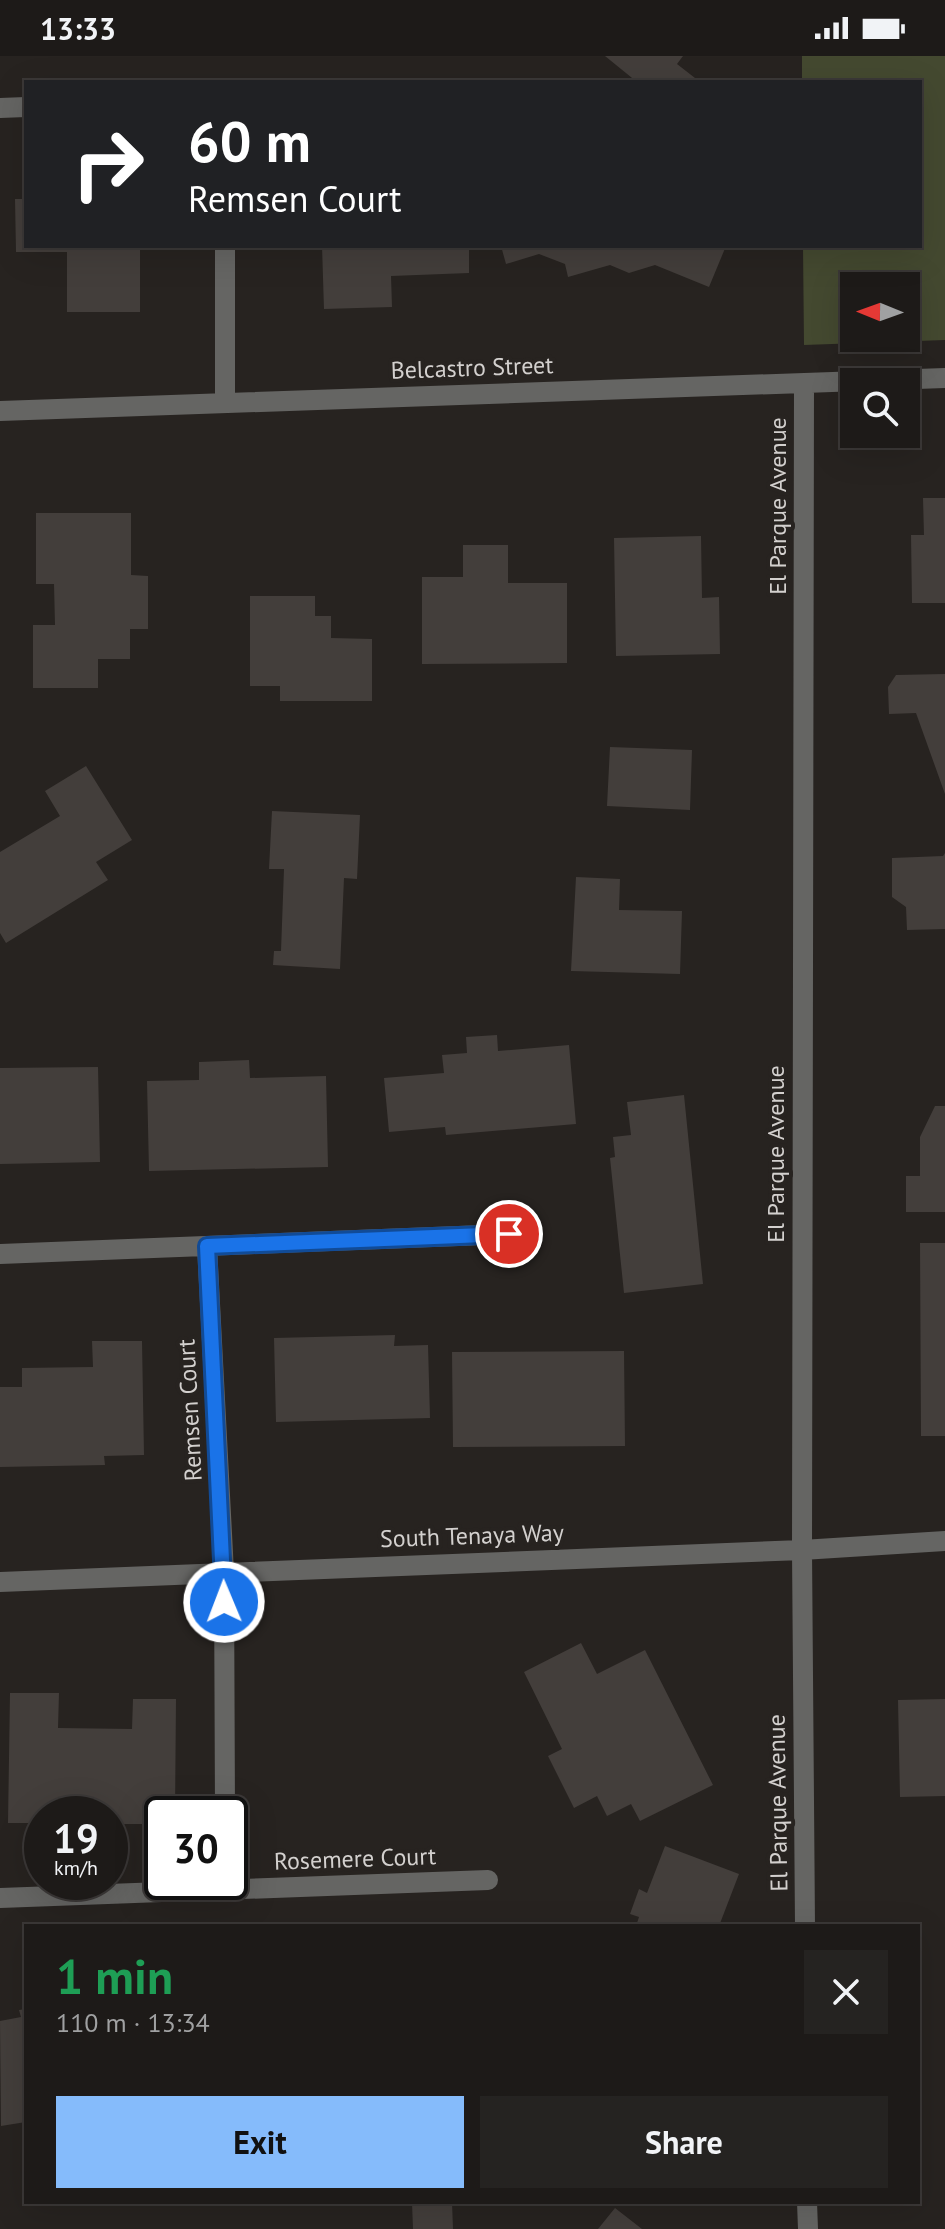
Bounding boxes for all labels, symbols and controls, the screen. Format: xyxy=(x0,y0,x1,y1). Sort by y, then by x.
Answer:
text: 13:33 xyxy=(40,9,116,48)
text: 60 m xyxy=(188,105,311,177)
icon: right xyxy=(56,112,160,216)
text: Remsen Court xyxy=(188,175,401,222)
north arrow xyxy=(840,272,920,352)
map controls xyxy=(840,272,920,448)
street label: Belcastro Street xyxy=(390,349,554,386)
button: search xyxy=(840,368,920,448)
street label: El Parque Avenue xyxy=(762,417,793,595)
street label: El Parque Avenue xyxy=(760,1065,791,1243)
pin xyxy=(475,1200,543,1268)
icon: arrive xyxy=(487,1212,531,1256)
street label: Remsen Court xyxy=(170,1338,209,1482)
street label: South Tenaya Way xyxy=(380,1517,564,1554)
position arrow xyxy=(182,1560,266,1644)
street label: El Parque Avenue xyxy=(760,1714,795,1892)
speed limit sign: 30 xyxy=(144,1796,248,1900)
text: 19 xyxy=(53,1812,99,1864)
street label: Rosemere Court xyxy=(273,1840,437,1877)
text: km/h xyxy=(54,1855,98,1881)
text: 1 min xyxy=(56,1945,173,2007)
button: close xyxy=(804,1950,888,2034)
text: 110 m · 13:34 xyxy=(56,2006,210,2039)
button: Exit xyxy=(56,2096,464,2188)
button: Share xyxy=(480,2096,888,2188)

